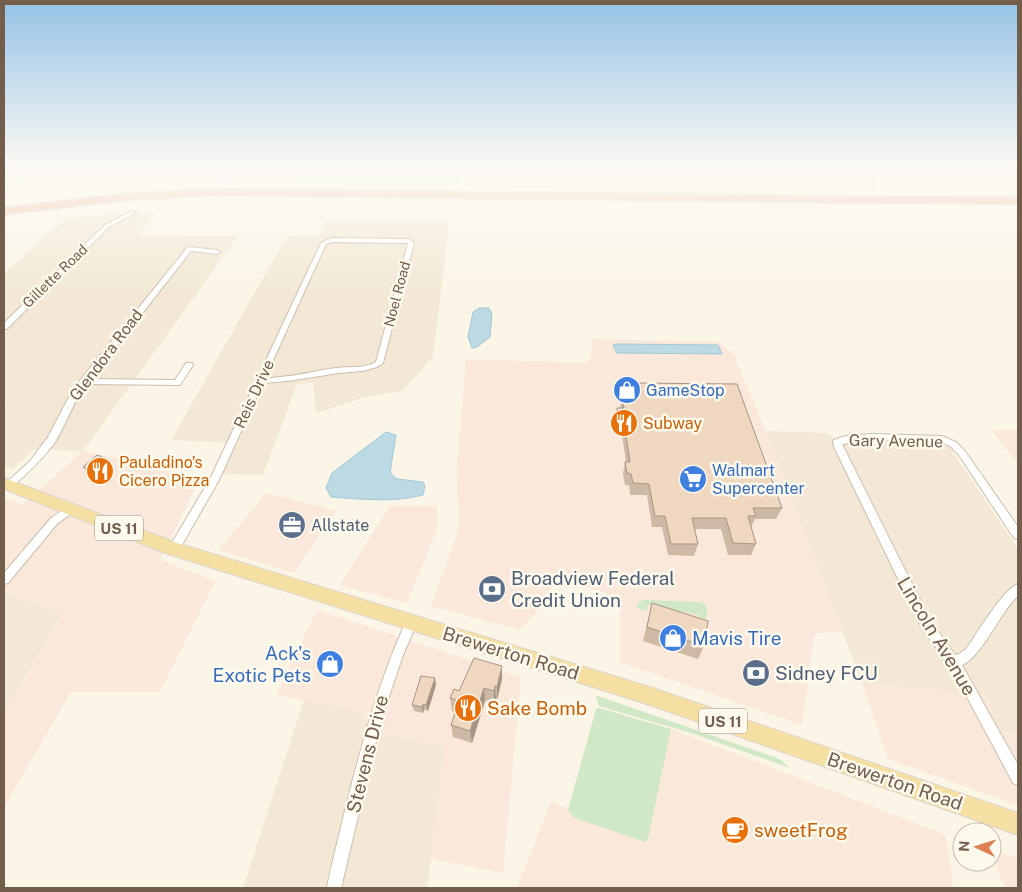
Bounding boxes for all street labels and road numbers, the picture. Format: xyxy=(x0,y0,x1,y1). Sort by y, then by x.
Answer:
street label: Gillette Road xyxy=(19,241,91,311)
street label: Noel Road xyxy=(381,260,413,328)
street label: Glendora Road xyxy=(65,305,147,405)
street label: Reis Drive xyxy=(230,357,278,431)
street label: Gary Avenue xyxy=(849,431,943,451)
road number: US 11 xyxy=(95,516,143,540)
street label: Lincoln Avenue xyxy=(893,573,981,699)
street label: Brewerton Road xyxy=(440,622,582,684)
street label: Stevens Drive xyxy=(342,693,392,815)
road number: US 11 xyxy=(699,708,747,734)
street label: Brewerton Road xyxy=(824,748,966,814)

